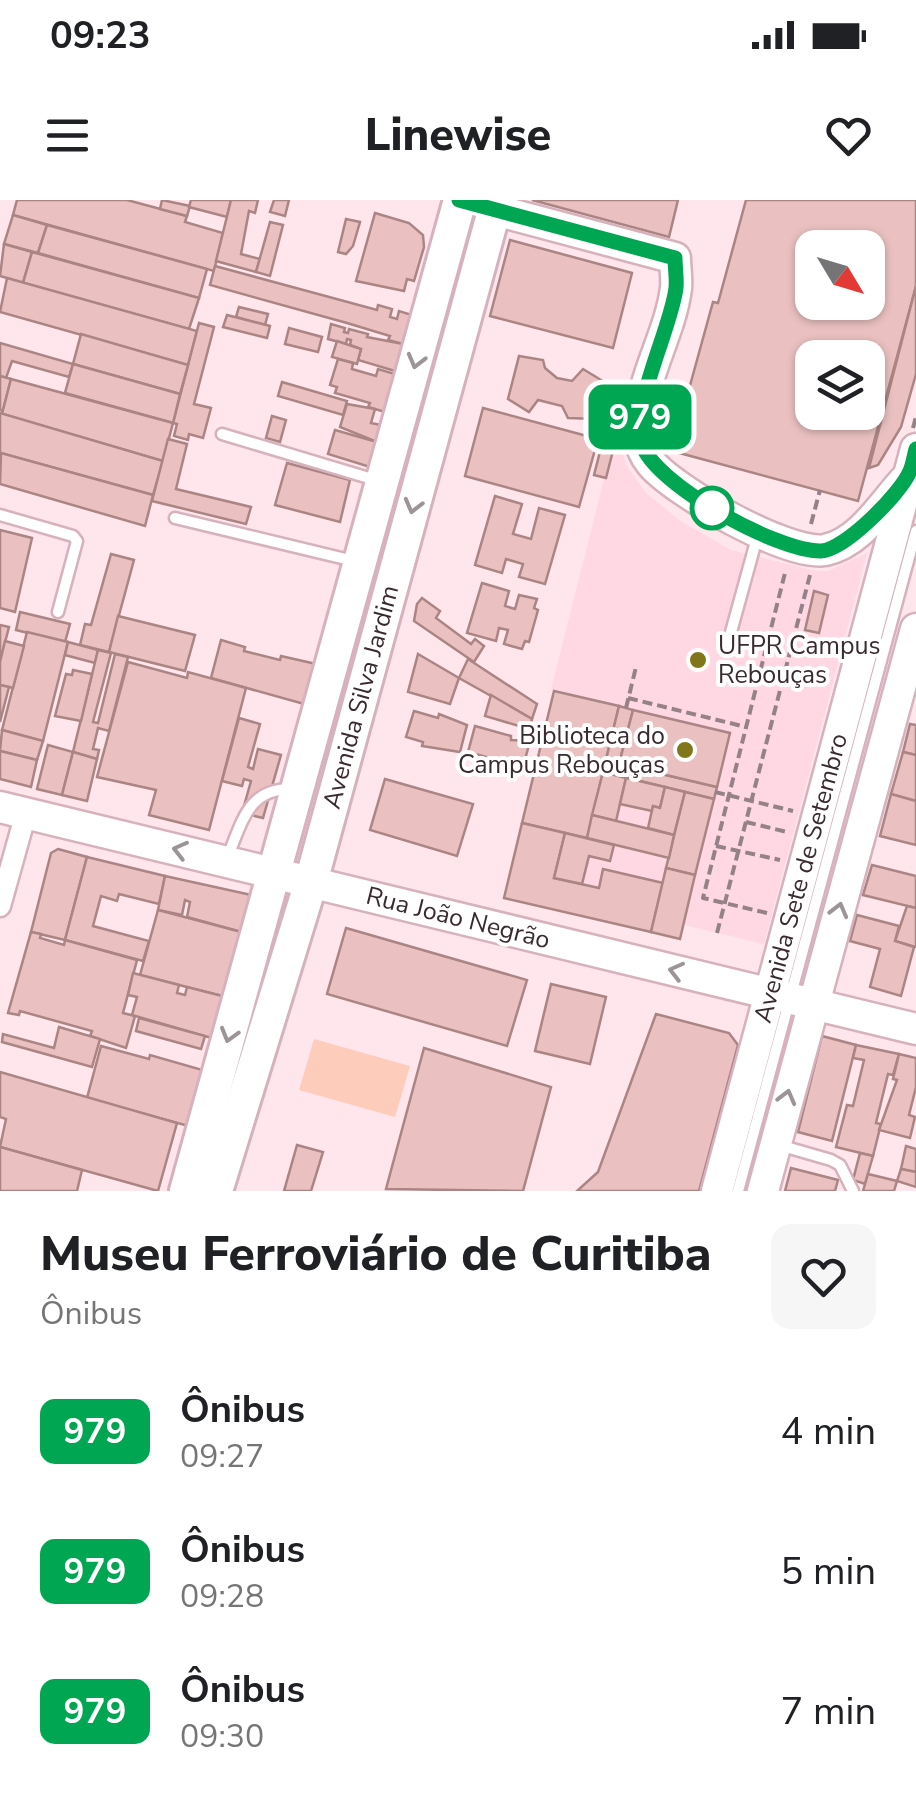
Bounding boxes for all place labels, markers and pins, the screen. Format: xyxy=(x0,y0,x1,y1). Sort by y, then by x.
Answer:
unlabelled marker xyxy=(691,487,733,529)
place label: UFPR Campus Rebouças xyxy=(718,629,881,692)
marker: UFPR Campus Rebouças xyxy=(687,649,709,671)
place label: Biblioteca do Campus Rebouças xyxy=(458,719,665,782)
marker: Biblioteca do Campus Rebouças xyxy=(674,739,696,761)

